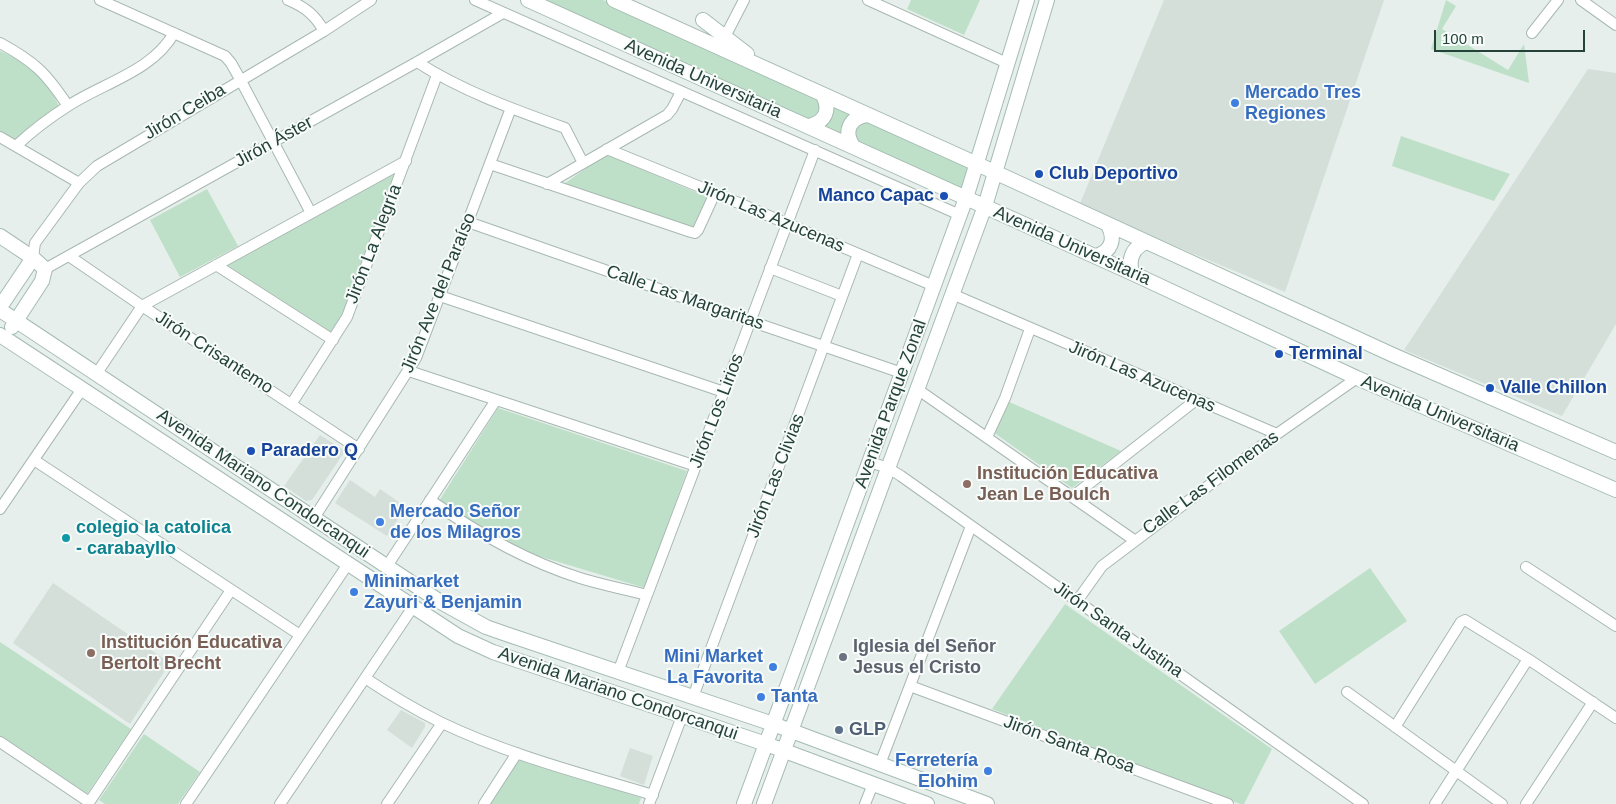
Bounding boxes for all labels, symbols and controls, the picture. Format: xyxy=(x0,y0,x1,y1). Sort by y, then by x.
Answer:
scale bar xyxy=(1436,20,1587,52)
text: 100 m xyxy=(1442,30,1484,47)
street label: Avenida Universitaria xyxy=(621,35,785,123)
street label: Jirón Ceiba xyxy=(140,79,230,145)
place label: Mercado Tres Regiones xyxy=(1245,82,1361,125)
marker: Mercado Tres Regiones xyxy=(1229,97,1241,109)
street label: Jirón Áster xyxy=(231,112,317,172)
place label: Club Deportivo xyxy=(1049,163,1178,185)
marker: Club Deportivo xyxy=(1033,168,1045,180)
street label: Jirón Las Azucenas xyxy=(694,176,848,258)
street label: Jirón La Alegría xyxy=(341,181,407,307)
place label: Manco Capac xyxy=(818,185,934,207)
marker: Manco Capac xyxy=(938,190,950,202)
street label: Avenida Universitaria xyxy=(990,202,1154,290)
street label: Jirón Ave del Paraíso xyxy=(397,210,481,376)
street label: Calle Las Margaritas xyxy=(603,261,767,335)
street label: Jirón Crisantemo xyxy=(151,307,277,399)
street label: Avenida Parque Zonal xyxy=(850,317,932,491)
street label: Jirón Las Azucenas xyxy=(1065,336,1219,418)
place label: Terminal xyxy=(1289,343,1363,365)
marker: Terminal xyxy=(1273,348,1285,360)
street label: Jirón Los Lirios xyxy=(685,351,749,471)
street label: Avenida Universitaria xyxy=(1358,371,1522,457)
place label: Valle Chillon xyxy=(1500,377,1607,399)
marker: Valle Chillon xyxy=(1484,382,1496,394)
street label: Avenida Mariano Condorcanqui xyxy=(153,405,373,563)
street label: Jirón Las Clivias xyxy=(742,411,810,541)
street label: Calle Las Filomenas xyxy=(1139,426,1283,540)
place label: Paradero Q xyxy=(261,440,358,462)
marker: Paradero Q xyxy=(245,445,257,457)
place label: Institución Educativa Jean Le Boulch xyxy=(977,463,1158,506)
marker: Institución Educativa Jean Le Boulch xyxy=(961,478,973,490)
place label: Mercado Señor de los Milagros xyxy=(390,501,521,544)
marker: Mercado Señor de los Milagros xyxy=(374,516,386,528)
place label: colegio la catolica - carabayllo xyxy=(76,517,231,560)
marker: colegio la catolica - carabayllo xyxy=(60,532,72,544)
place label: Minimarket Zayuri & Benjamin xyxy=(364,571,522,614)
street label: Jirón Santa Justina xyxy=(1049,577,1187,683)
marker: Minimarket Zayuri & Benjamin xyxy=(348,586,360,598)
place label: Institución Educativa Bertolt Brecht xyxy=(101,632,282,674)
place label: Iglesia del Señor Jesus el Cristo xyxy=(853,636,996,679)
street label: Avenida Mariano Condorcanqui xyxy=(495,643,741,745)
place label: Mini Market La Favorita xyxy=(664,646,763,689)
marker: Institución Educativa Bertolt Brecht xyxy=(85,647,97,659)
marker: Iglesia del Señor Jesus el Cristo xyxy=(837,651,849,663)
marker: Mini Market La Favorita xyxy=(767,661,779,673)
place label: Tanta xyxy=(771,686,818,708)
marker: Tanta xyxy=(755,691,767,703)
street label: Jirón Santa Rosa xyxy=(1000,711,1138,779)
place label: GLP xyxy=(849,719,886,741)
marker: GLP xyxy=(833,724,845,736)
place label: Ferretería Elohim xyxy=(895,750,978,792)
marker: Ferretería Elohim xyxy=(982,765,994,777)

